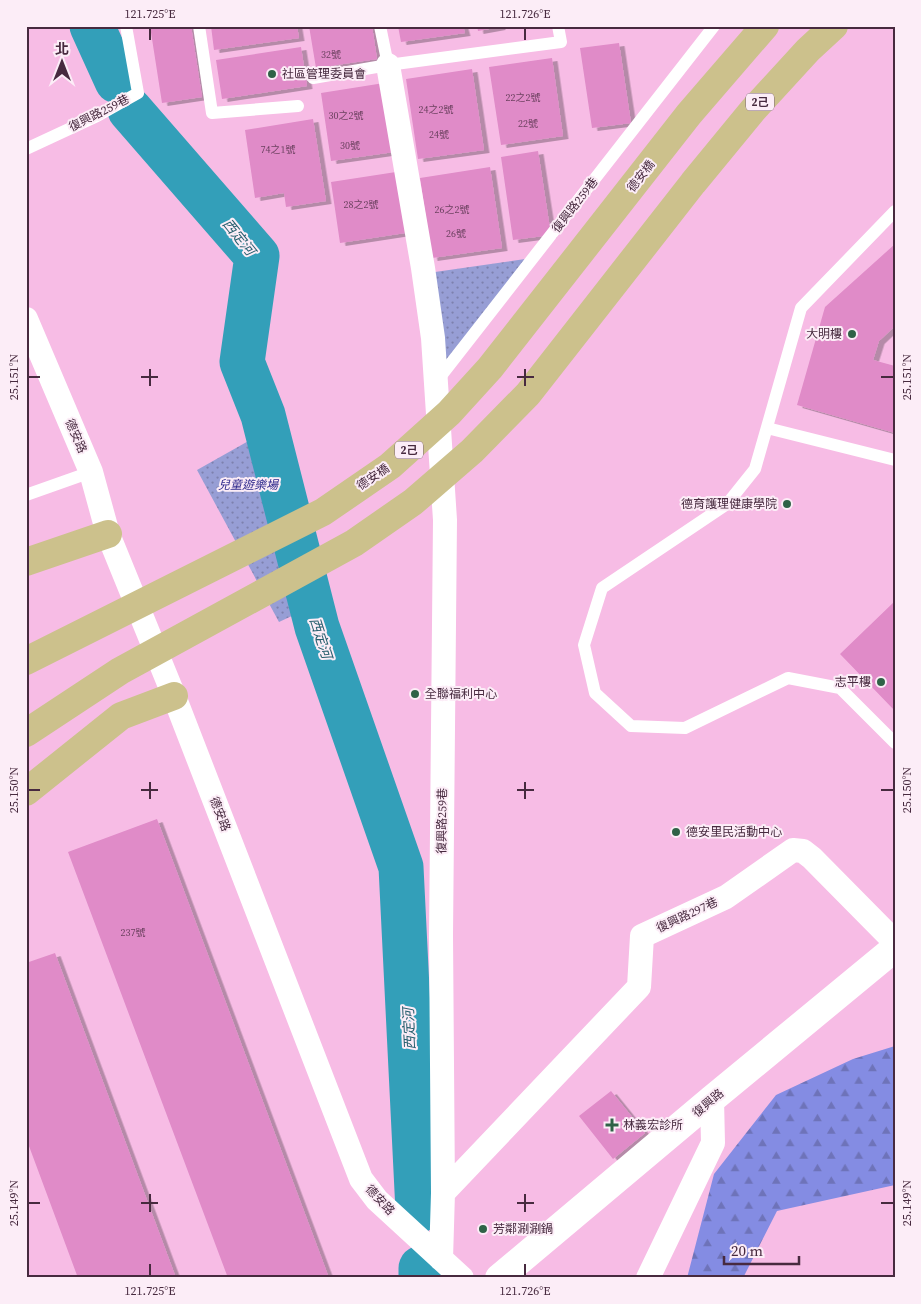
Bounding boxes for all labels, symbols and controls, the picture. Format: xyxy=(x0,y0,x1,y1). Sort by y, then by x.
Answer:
text: 121.725°E xyxy=(125,6,175,22)
text: 121.726°E xyxy=(500,6,550,22)
north arrow xyxy=(38,38,88,88)
text: 北 xyxy=(55,39,69,59)
house number: 32號 xyxy=(321,48,341,61)
place label: 社區管理委員會 xyxy=(282,66,366,82)
marker: 社區管理委員會 xyxy=(266,68,278,80)
street label: 復興路259巷 xyxy=(66,91,132,135)
house number: 22之2號 xyxy=(506,91,541,104)
road number: 2己 xyxy=(746,94,774,110)
house number: 24之2號 xyxy=(419,103,454,116)
house number: 30之2號 xyxy=(329,109,364,122)
house number: 22號 xyxy=(518,117,538,130)
house number: 24號 xyxy=(429,128,449,141)
house number: 30號 xyxy=(340,139,360,152)
house number: 74之1號 xyxy=(261,143,296,156)
street label: 德安橋 xyxy=(624,157,658,195)
street label: 復興路259巷 xyxy=(548,174,602,236)
house number: 28之2號 xyxy=(344,198,379,211)
house number: 26之2號 xyxy=(435,203,470,216)
water label: 西定河 xyxy=(218,214,262,262)
house number: 26號 xyxy=(446,227,466,240)
place label: 大明樓 xyxy=(806,326,842,342)
marker: 大明樓 xyxy=(846,328,858,340)
text: 25.151°N xyxy=(6,354,22,400)
text: 25.151°N xyxy=(899,354,915,400)
street label: 德安路 xyxy=(62,416,90,456)
road number: 2己 xyxy=(395,442,423,458)
street label: 德安橋 xyxy=(354,460,392,494)
park label: 兒童遊樂場 xyxy=(218,477,280,493)
place label: 德育護理健康學院 xyxy=(681,496,777,512)
marker: 德育護理健康學院 xyxy=(781,498,793,510)
water label: 西定河 xyxy=(305,615,338,664)
place label: 志平樓 xyxy=(835,674,871,690)
marker: 志平樓 xyxy=(875,676,887,688)
place label: 全聯福利中心 xyxy=(425,686,497,702)
marker: 全聯福利中心 xyxy=(409,688,421,700)
text: 25.150°N xyxy=(6,767,22,813)
text: 25.150°N xyxy=(899,767,915,813)
street label: 復興路259巷 xyxy=(433,788,451,854)
street label: 德安路 xyxy=(206,794,234,834)
place label: 德安里民活動中心 xyxy=(686,824,782,840)
marker: 德安里民活動中心 xyxy=(670,826,682,838)
street label: 復興路297巷 xyxy=(654,894,720,936)
house number: 237號 xyxy=(121,926,146,939)
water label: 西定河 xyxy=(398,1005,420,1050)
street label: 復興路 xyxy=(689,1085,727,1121)
place label: 林義宏診所 xyxy=(623,1117,683,1133)
marker: 林義宏診所 xyxy=(605,1118,619,1132)
text: 25.149°N xyxy=(6,1180,22,1226)
text: 25.149°N xyxy=(899,1180,915,1226)
street label: 德安路 xyxy=(362,1181,398,1219)
place label: 芳鄰涮涮鍋 xyxy=(493,1221,553,1237)
marker: 芳鄰涮涮鍋 xyxy=(477,1223,489,1235)
scale bar xyxy=(724,1234,798,1266)
text: 20 m xyxy=(731,1240,763,1261)
text: 121.725°E xyxy=(125,1283,175,1299)
text: 121.726°E xyxy=(500,1283,550,1299)

